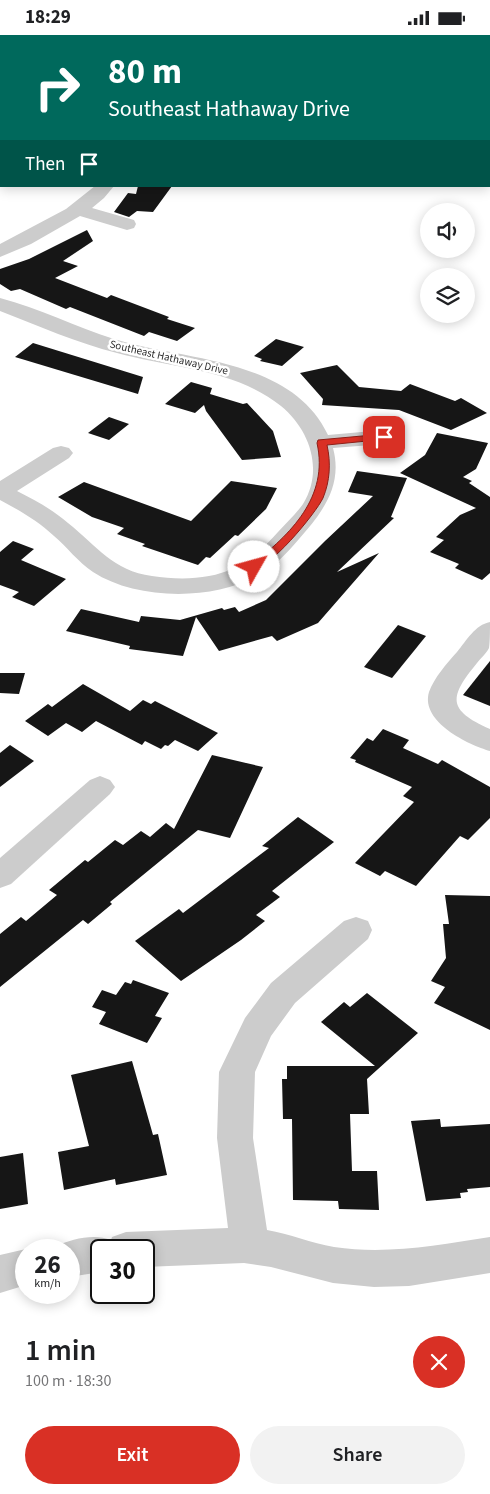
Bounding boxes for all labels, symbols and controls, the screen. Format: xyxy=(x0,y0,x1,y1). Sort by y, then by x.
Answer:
text: 18:29 xyxy=(25,4,71,31)
text: 80 m xyxy=(108,47,182,97)
icon: right xyxy=(25,55,90,120)
text: Southeast Hathaway Drive xyxy=(108,93,350,125)
icon: arrive xyxy=(75,150,103,178)
text: Then xyxy=(25,151,65,178)
map controls xyxy=(420,203,475,323)
button: sound xyxy=(420,203,475,258)
button: layers xyxy=(420,268,475,323)
street label: Southeast Hathaway Drive xyxy=(108,337,230,379)
pin xyxy=(363,416,405,458)
icon: arrive xyxy=(370,423,398,451)
position arrow xyxy=(227,540,279,592)
speed limit sign: 30 xyxy=(90,1239,155,1304)
text: 26 xyxy=(34,1247,61,1283)
text: km/h xyxy=(34,1275,61,1292)
text: 1 min xyxy=(25,1329,96,1372)
button: close xyxy=(413,1336,465,1388)
text: 100 m · 18:30 xyxy=(25,1370,112,1392)
button: Exit xyxy=(25,1426,240,1484)
button: Share xyxy=(250,1426,465,1484)

